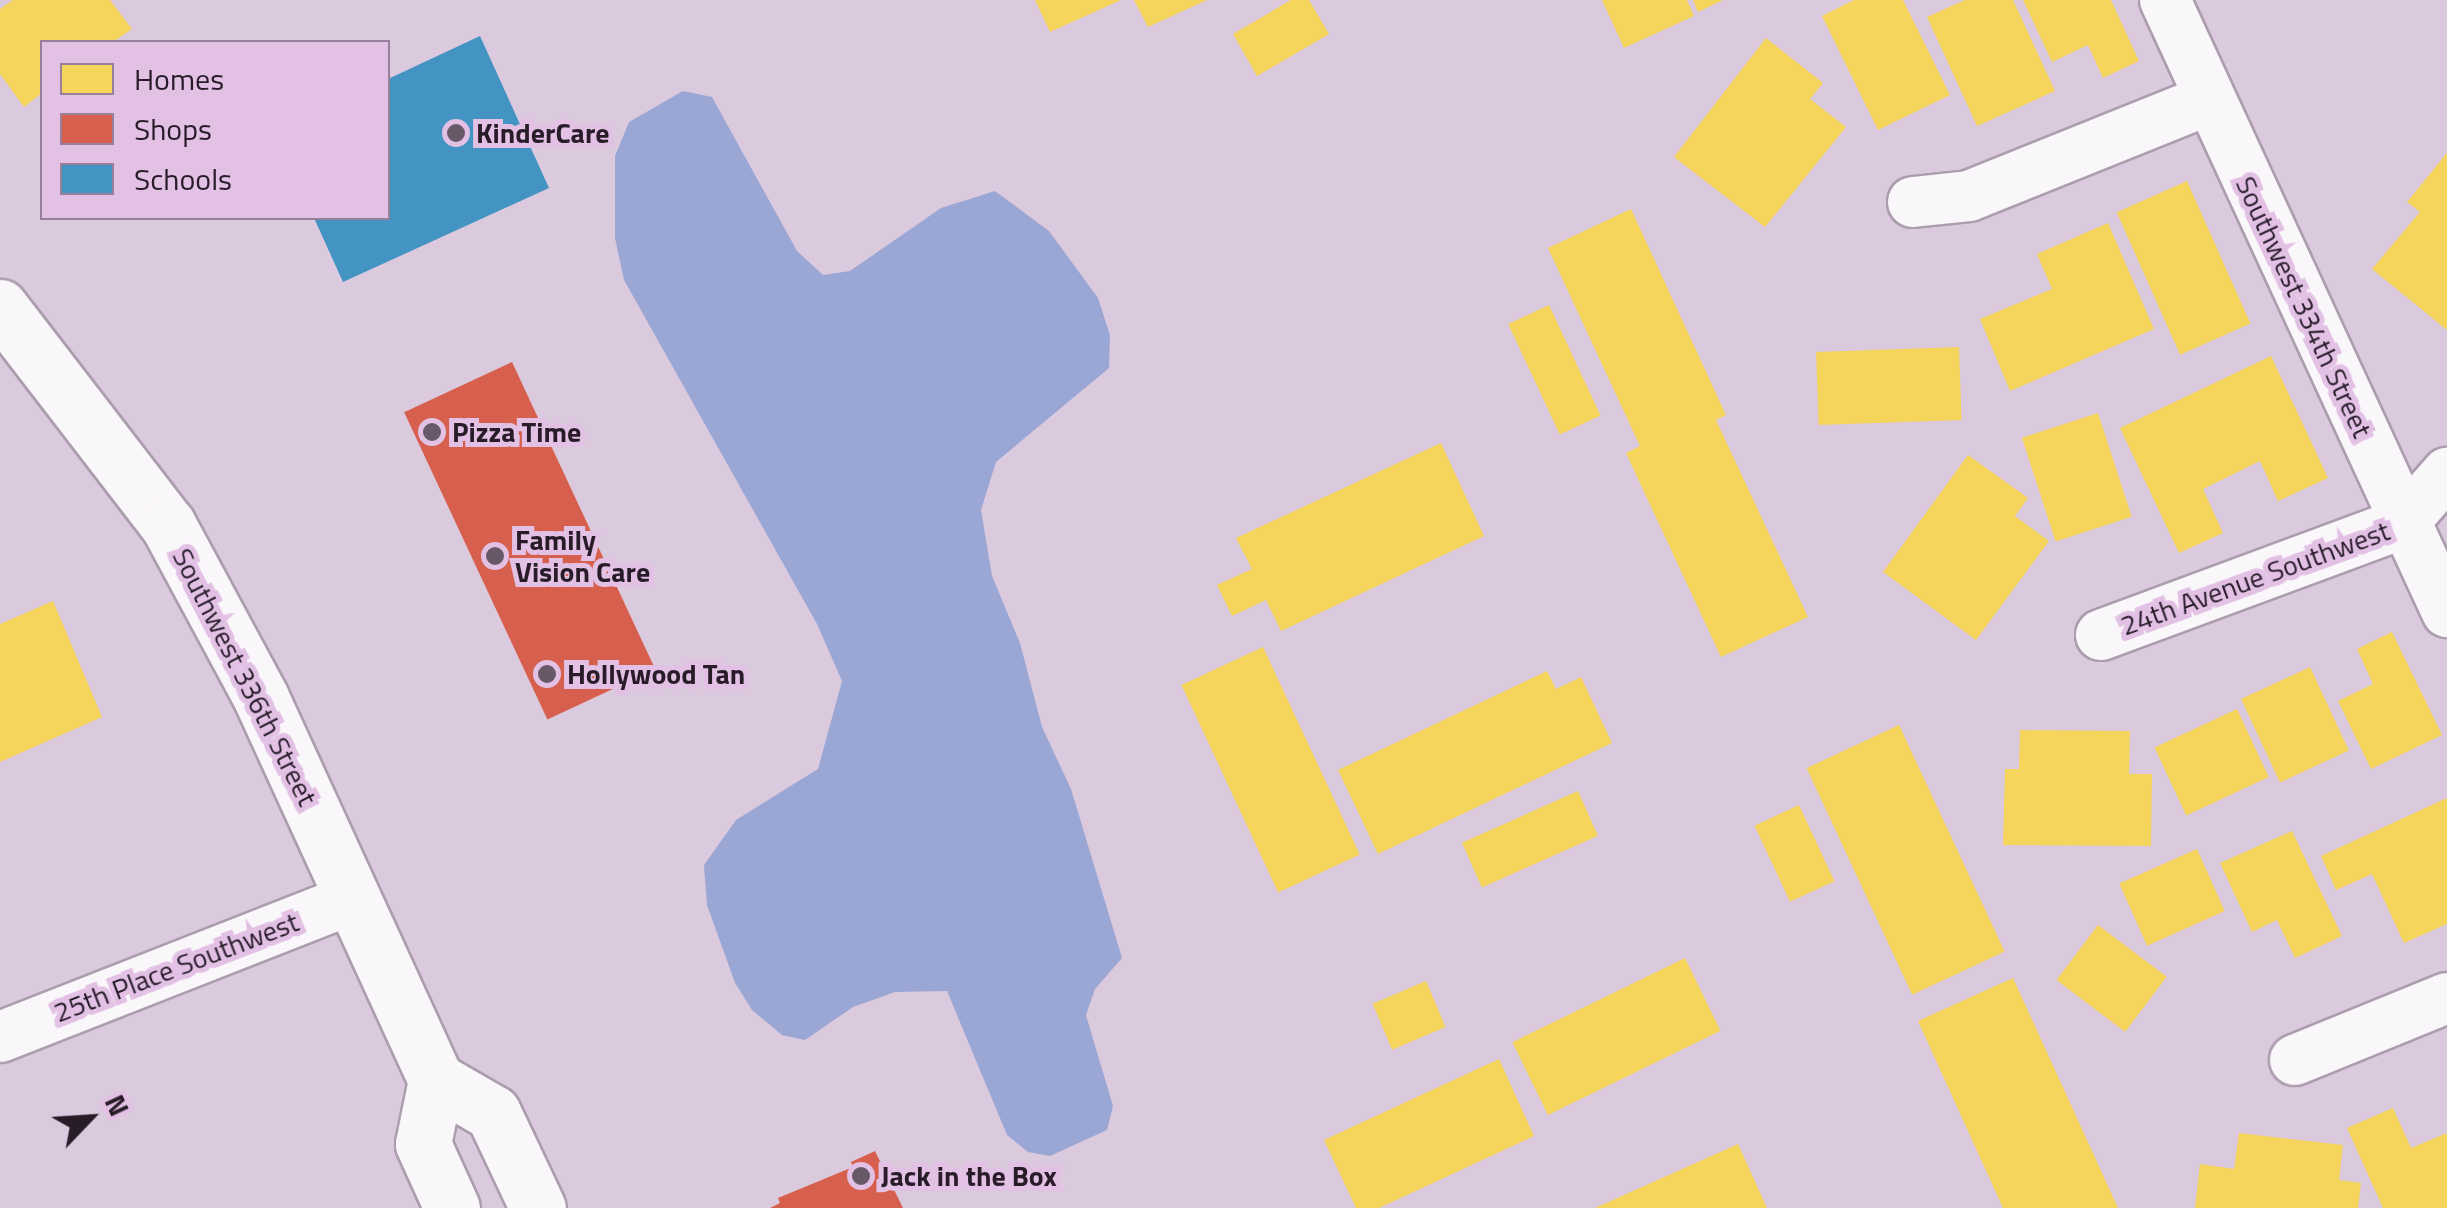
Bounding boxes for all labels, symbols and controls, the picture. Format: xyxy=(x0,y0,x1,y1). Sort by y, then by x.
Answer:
legend xyxy=(40,40,390,220)
text: Homes xyxy=(134,56,224,102)
text: Shops xyxy=(134,106,212,152)
place label: KinderCare xyxy=(476,116,610,150)
marker: KinderCare xyxy=(445,122,467,144)
text: Schools xyxy=(134,156,232,202)
street label: Southwest 334th Street xyxy=(2229,171,2379,443)
place label: Pizza Time xyxy=(452,415,581,449)
marker: Pizza Time xyxy=(421,421,443,443)
street label: 24th Avenue Southwest xyxy=(2116,514,2394,642)
place label: Family Vision Care xyxy=(515,523,650,589)
street label: Southwest 336th Street xyxy=(166,543,324,811)
marker: Family Vision Care xyxy=(484,545,506,567)
place label: Hollywood Tan xyxy=(567,657,745,691)
marker: Hollywood Tan xyxy=(536,663,558,685)
street label: 25th Place Southwest xyxy=(49,905,303,1029)
north arrow xyxy=(40,1068,140,1168)
text: N xyxy=(94,1087,141,1123)
place label: Jack in the Box xyxy=(881,1159,1057,1193)
marker: Jack in the Box xyxy=(850,1165,872,1187)

